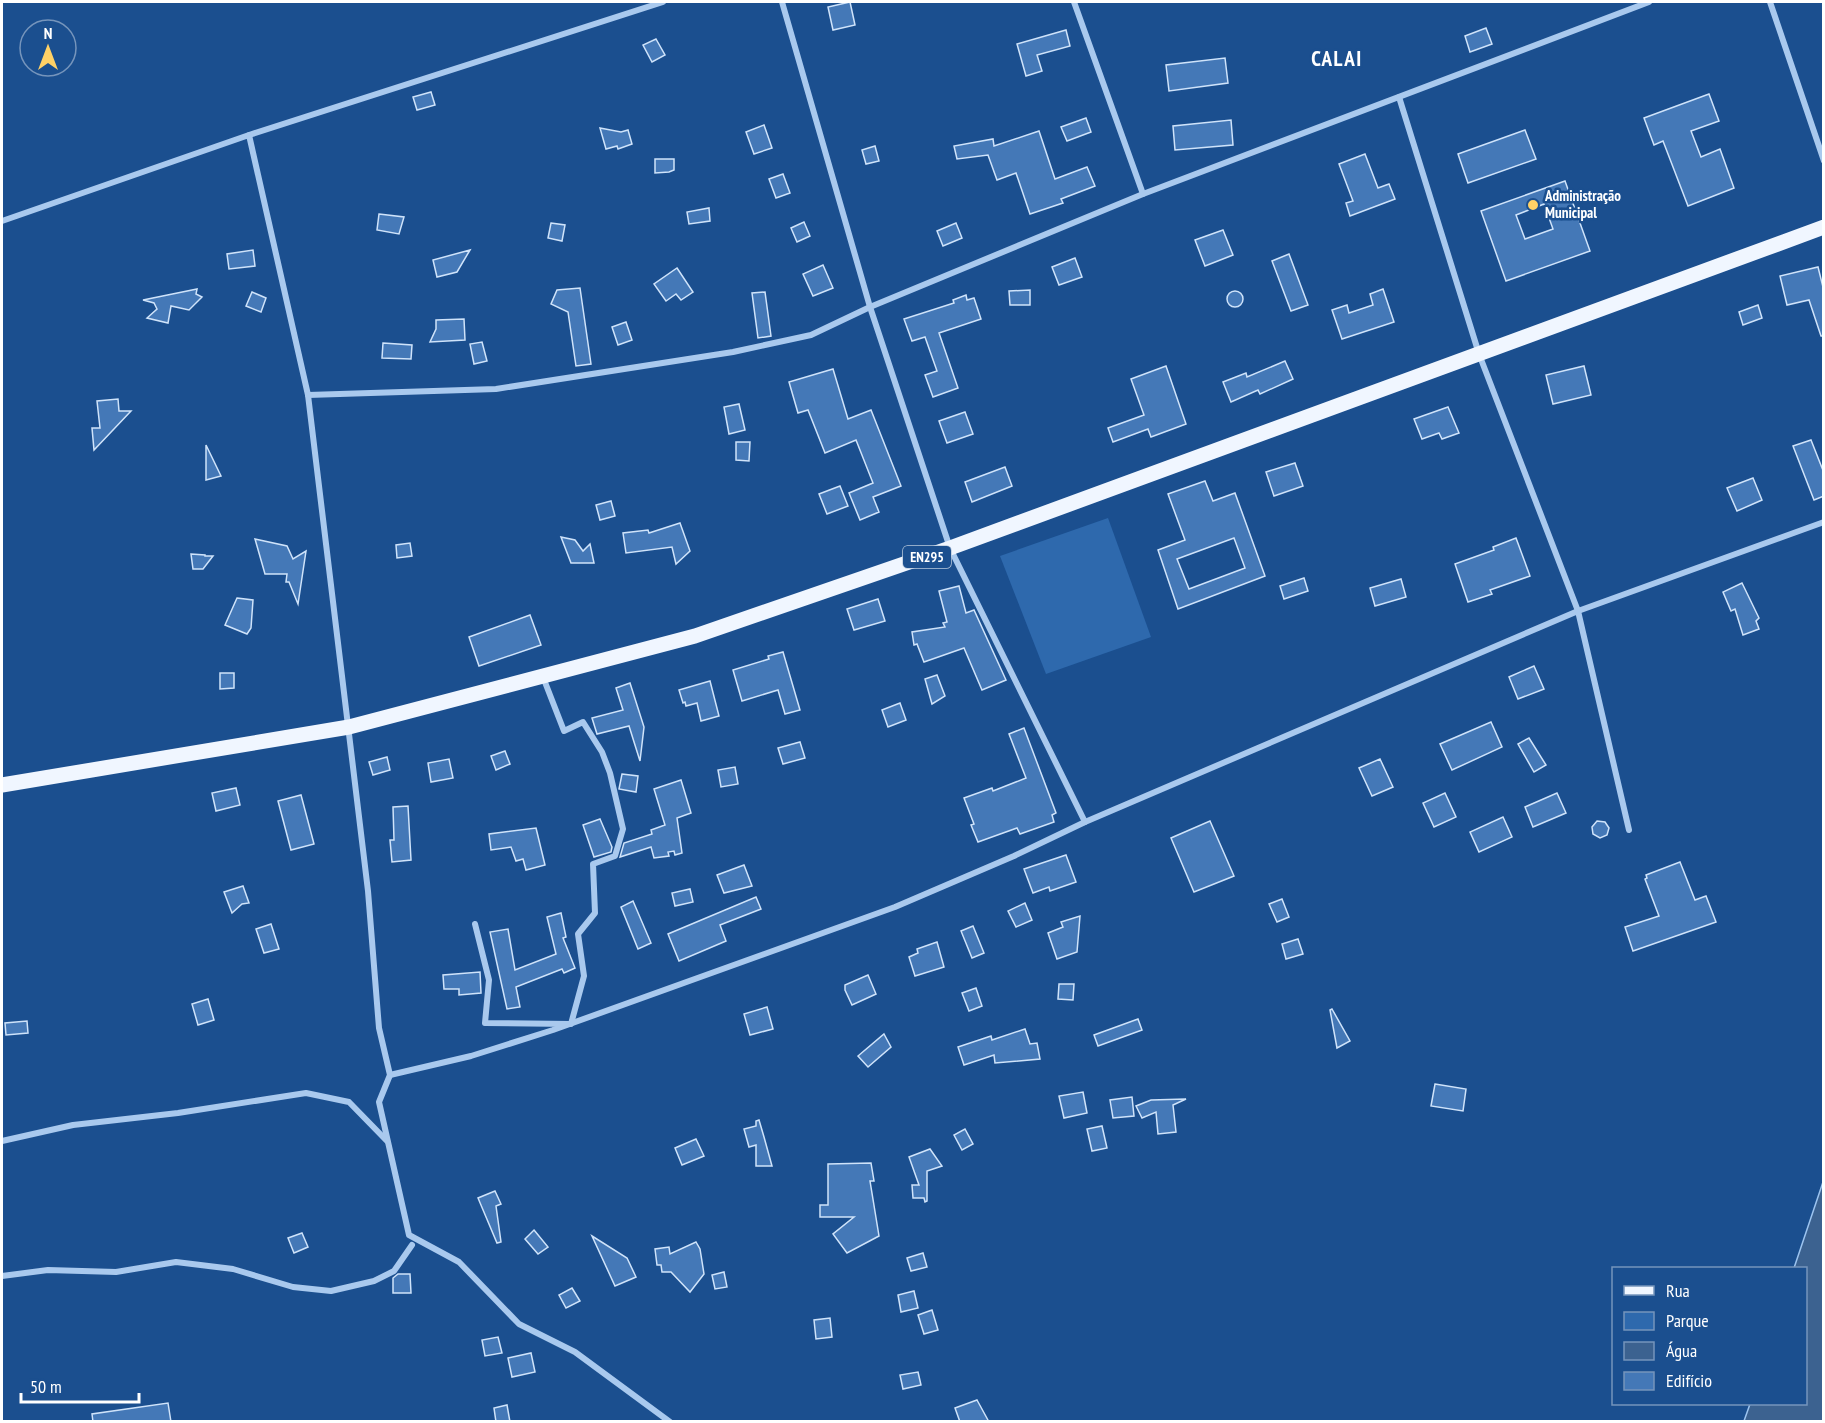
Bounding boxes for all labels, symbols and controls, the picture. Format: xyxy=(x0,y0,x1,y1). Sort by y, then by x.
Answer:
north arrow xyxy=(18,18,78,78)
text: N xyxy=(44,23,52,43)
district label: CALAI xyxy=(1311,45,1363,72)
place label: Administração Municipal xyxy=(1544,186,1621,222)
marker: Administração Municipal xyxy=(1526,198,1540,212)
road number: EN295 xyxy=(903,546,951,568)
legend xyxy=(1612,1267,1807,1405)
text: Rua xyxy=(1666,1279,1690,1302)
text: Parque xyxy=(1666,1309,1709,1332)
text: Água xyxy=(1666,1339,1697,1362)
scale bar xyxy=(21,1366,140,1404)
text: Edifício xyxy=(1666,1369,1712,1392)
text: 50 m xyxy=(30,1375,62,1398)

